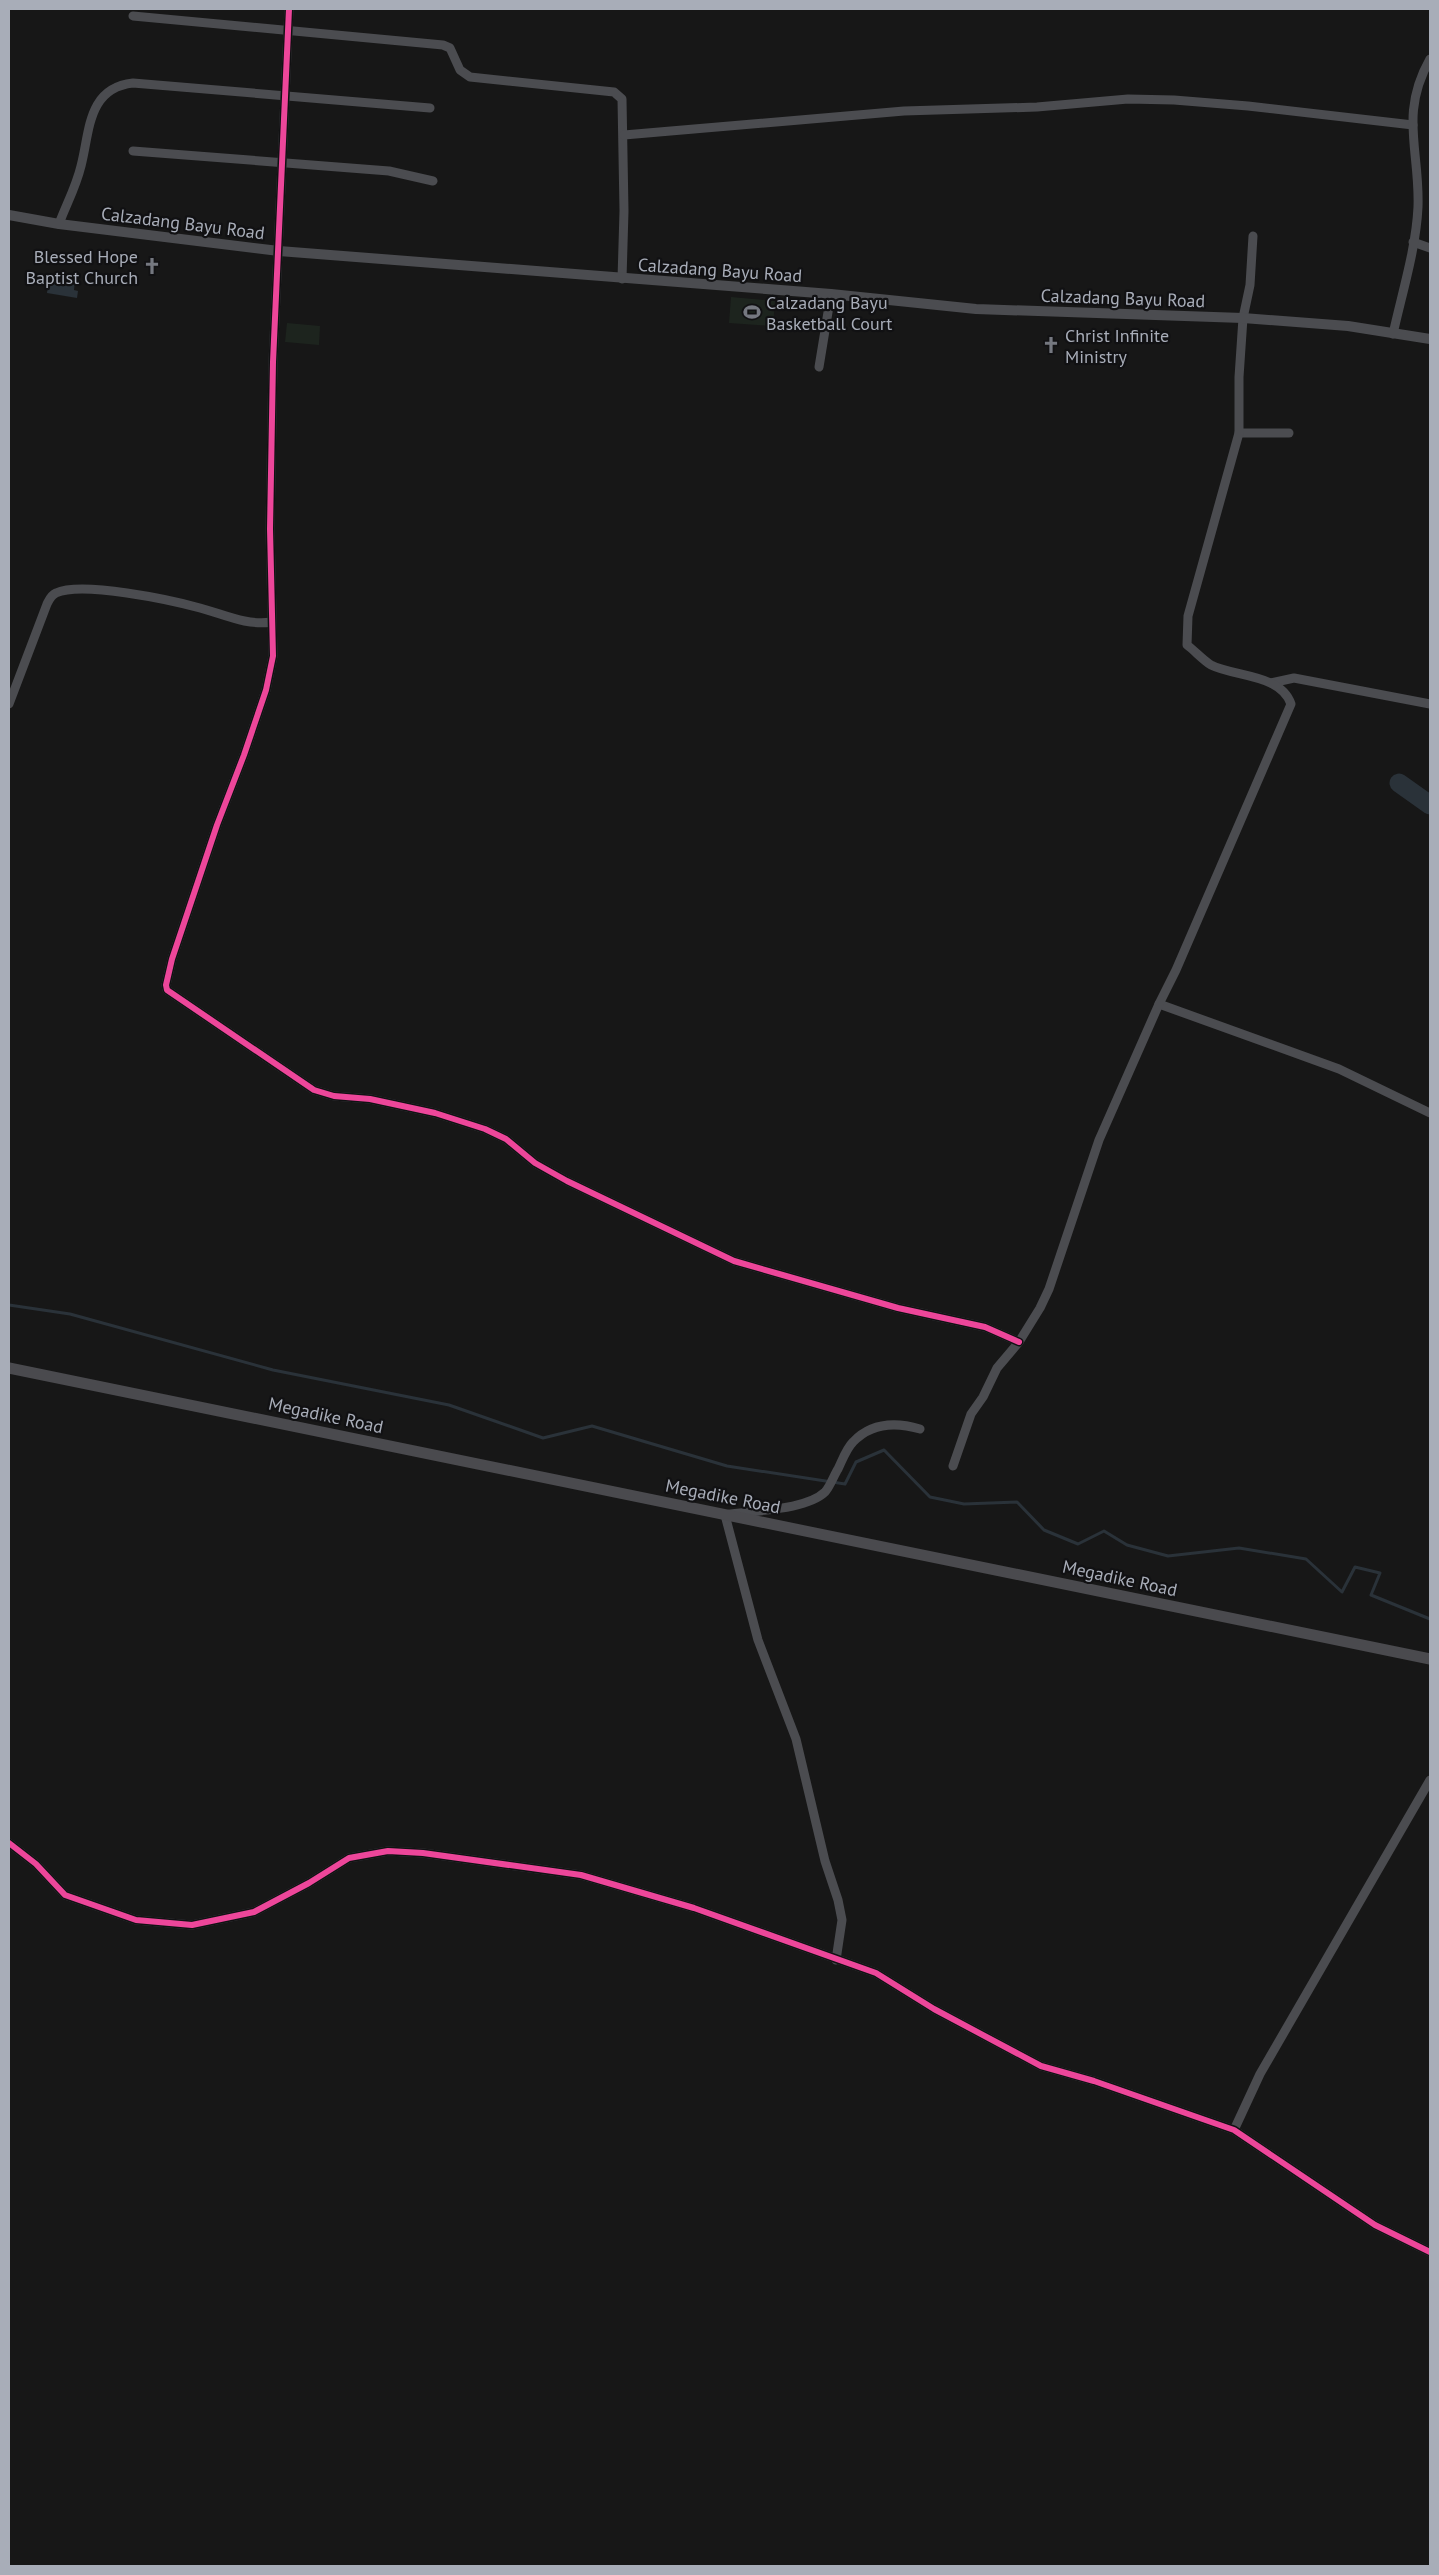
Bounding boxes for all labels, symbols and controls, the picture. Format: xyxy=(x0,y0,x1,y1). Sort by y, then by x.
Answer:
street label: Calzadang Bayu Road xyxy=(100,202,266,244)
place label: Blessed Hope Baptist Church xyxy=(26,245,138,289)
street label: Calzadang Bayu Road xyxy=(637,253,803,287)
church icon: Blessed Hope Baptist Church xyxy=(142,256,162,276)
street label: Calzadang Bayu Road xyxy=(1040,284,1206,312)
place label: Calzadang Bayu Basketball Court xyxy=(766,291,892,335)
sports icon: Calzadang Bayu Basketball Court xyxy=(742,302,762,322)
place label: Christ Infinite Ministry xyxy=(1065,324,1169,368)
church icon: Christ Infinite Ministry xyxy=(1041,335,1061,355)
street label: Megadike Road xyxy=(267,1392,385,1438)
street label: Megadike Road xyxy=(664,1474,782,1518)
street label: Megadike Road xyxy=(1061,1555,1179,1601)

